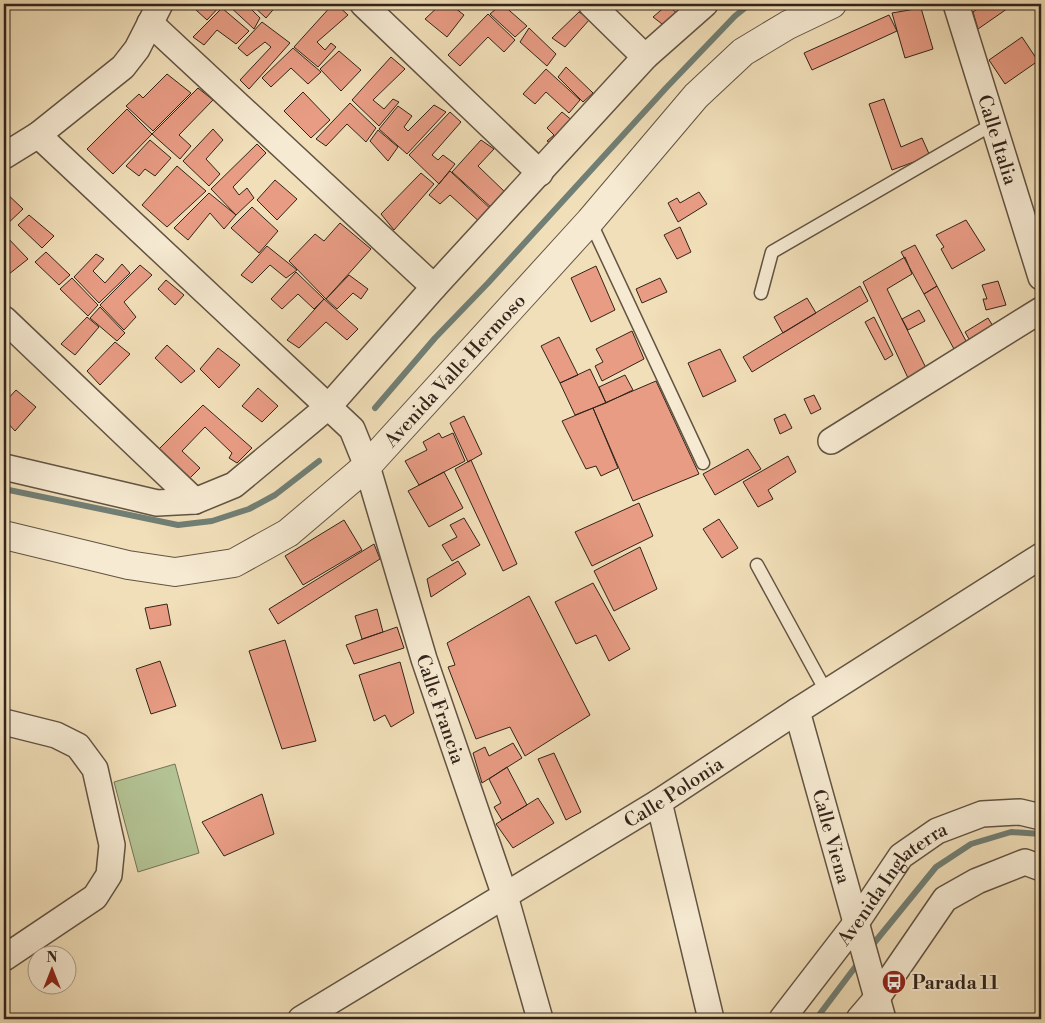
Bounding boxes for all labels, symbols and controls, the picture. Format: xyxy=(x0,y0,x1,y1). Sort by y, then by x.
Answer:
street label: Calle Italia xyxy=(972,92,1023,188)
street label: Avenida Valle Hermoso xyxy=(379,289,531,453)
street label: Calle Francia xyxy=(410,651,470,768)
street label: Calle Polonia xyxy=(620,752,728,834)
street label: Calle Viena xyxy=(806,787,856,887)
street label: Avenida Inglaterra xyxy=(832,817,951,951)
north arrow xyxy=(28,946,78,996)
text: N xyxy=(46,949,58,967)
bus stop icon: Parada 11 xyxy=(881,969,907,995)
place label: Parada 11 xyxy=(912,971,999,995)

